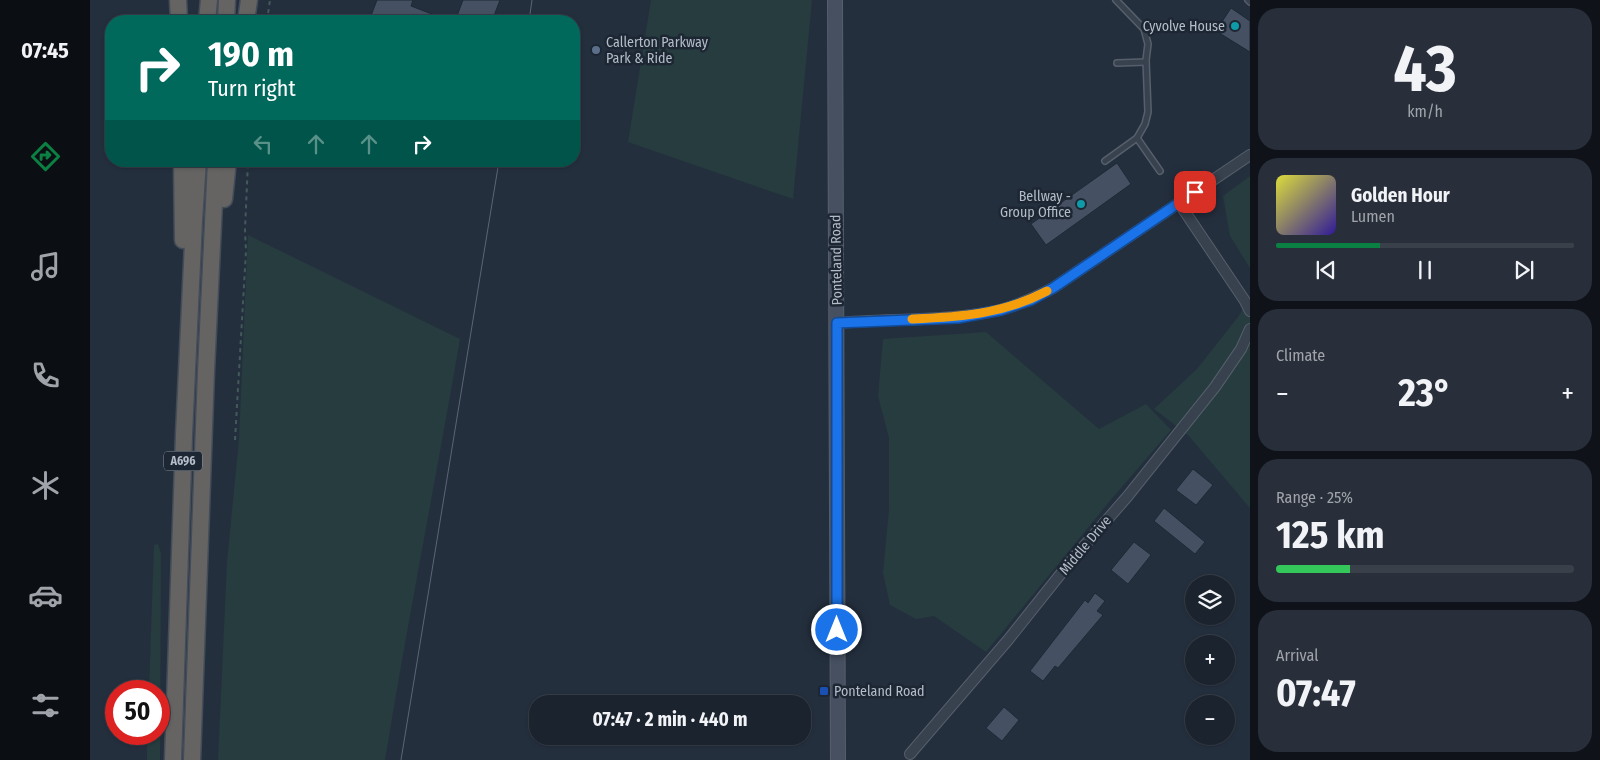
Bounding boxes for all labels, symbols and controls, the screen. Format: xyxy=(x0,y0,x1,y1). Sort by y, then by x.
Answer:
place label: Cyvolve House xyxy=(1143,18,1225,35)
marker: Cyvolve House xyxy=(1229,20,1241,32)
text: 43 xyxy=(1393,30,1457,108)
text: 190 m xyxy=(208,33,294,75)
place label: Callerton Parkway Park & Ride xyxy=(606,34,709,67)
icon: right xyxy=(125,35,190,100)
text: 07:45 xyxy=(21,37,69,64)
marker: Callerton Parkway Park & Ride xyxy=(590,44,602,56)
text: Turn right xyxy=(208,75,296,102)
text: km/h xyxy=(1407,102,1443,121)
icon: left xyxy=(249,130,277,158)
icon: ahead xyxy=(302,130,330,158)
icon: ahead xyxy=(355,130,383,158)
icon: right xyxy=(408,130,436,158)
icon: directions xyxy=(28,139,63,174)
pin xyxy=(1174,171,1216,213)
icon: arrive xyxy=(1181,178,1209,206)
text: Golden Hour xyxy=(1351,184,1450,207)
place label: Bellway - Group Office xyxy=(1000,188,1071,221)
marker: Bellway - Group Office xyxy=(1075,198,1087,210)
text: Lumen xyxy=(1351,207,1395,226)
street label: Ponteland Road xyxy=(827,215,846,305)
icon: music xyxy=(28,249,63,284)
icon: previous xyxy=(1312,256,1340,284)
icon: pause xyxy=(1411,256,1439,284)
icon: next xyxy=(1510,256,1538,284)
text: Climate xyxy=(1276,346,1325,365)
icon: phone xyxy=(28,358,63,393)
text: 23° xyxy=(1398,370,1452,416)
text: − xyxy=(1276,377,1289,410)
text: + xyxy=(1561,377,1574,410)
road number: A696 xyxy=(164,452,202,471)
icon: climate xyxy=(28,468,63,503)
text: Range · 25% xyxy=(1276,488,1353,507)
street label: Middle Drive xyxy=(1056,512,1115,578)
text: 125 km xyxy=(1276,512,1385,558)
map controls xyxy=(1185,575,1235,745)
button: layers xyxy=(1185,575,1235,625)
icon: car xyxy=(28,578,63,613)
position arrow xyxy=(810,603,862,655)
button: + xyxy=(1185,635,1235,685)
text: Arrival xyxy=(1276,646,1318,665)
text: 07:47 xyxy=(1276,670,1356,716)
speed limit sign: 50 xyxy=(105,680,170,745)
place label: Ponteland Road xyxy=(834,683,925,700)
marker: Ponteland Road xyxy=(818,685,830,697)
icon: filters xyxy=(28,688,63,723)
button: − xyxy=(1185,695,1235,745)
text: 07:47 · 2 min · 440 m xyxy=(593,708,747,731)

